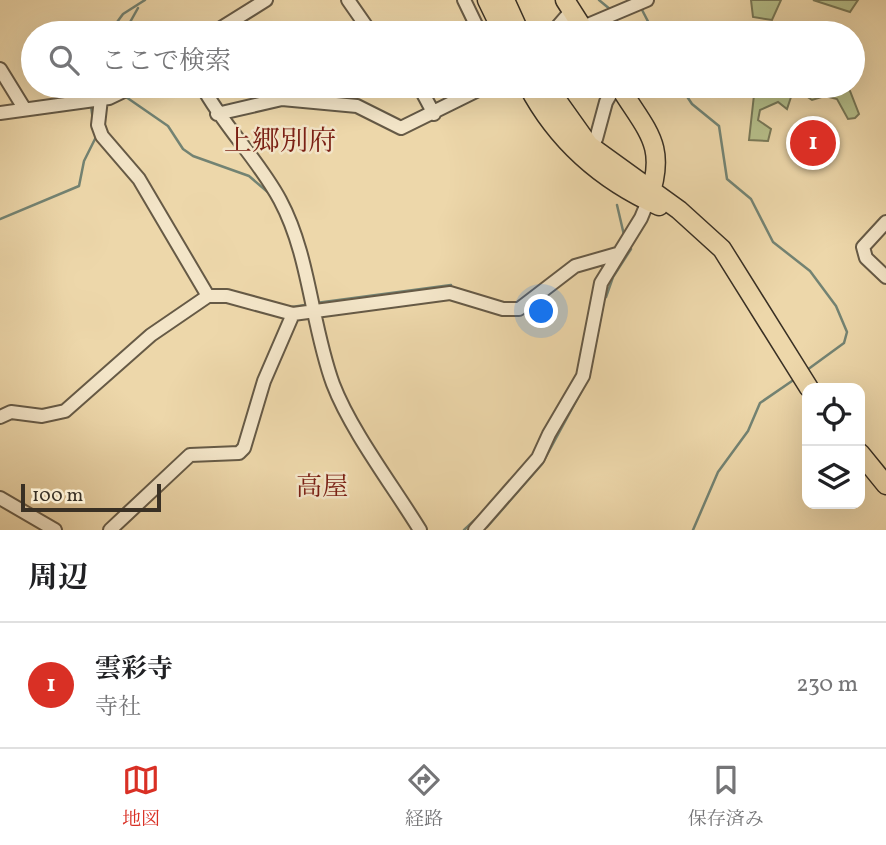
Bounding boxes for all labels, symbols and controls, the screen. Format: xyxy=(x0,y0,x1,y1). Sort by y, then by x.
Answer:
search box xyxy=(21,21,865,98)
icon: search xyxy=(45,41,83,79)
text: ここで検索 xyxy=(101,44,231,80)
pin: 1 xyxy=(790,117,836,169)
district label: 上郷別府 xyxy=(224,123,336,162)
your location xyxy=(524,294,558,328)
map controls xyxy=(802,383,865,509)
button: locate xyxy=(802,383,865,446)
button: layers xyxy=(802,446,865,509)
district label: 高屋 xyxy=(296,470,348,506)
scale bar xyxy=(21,481,161,513)
text: 100 m xyxy=(32,483,83,509)
text: 周辺 xyxy=(28,558,88,600)
text: 雲彩寺 xyxy=(95,652,173,688)
text: 1 xyxy=(46,669,56,701)
text: 230 m xyxy=(796,669,858,701)
text: 寺社 xyxy=(95,692,141,724)
tab: 地図 xyxy=(122,761,160,833)
tab: 経路 xyxy=(405,761,443,833)
tab: 保存済み xyxy=(688,761,764,833)

